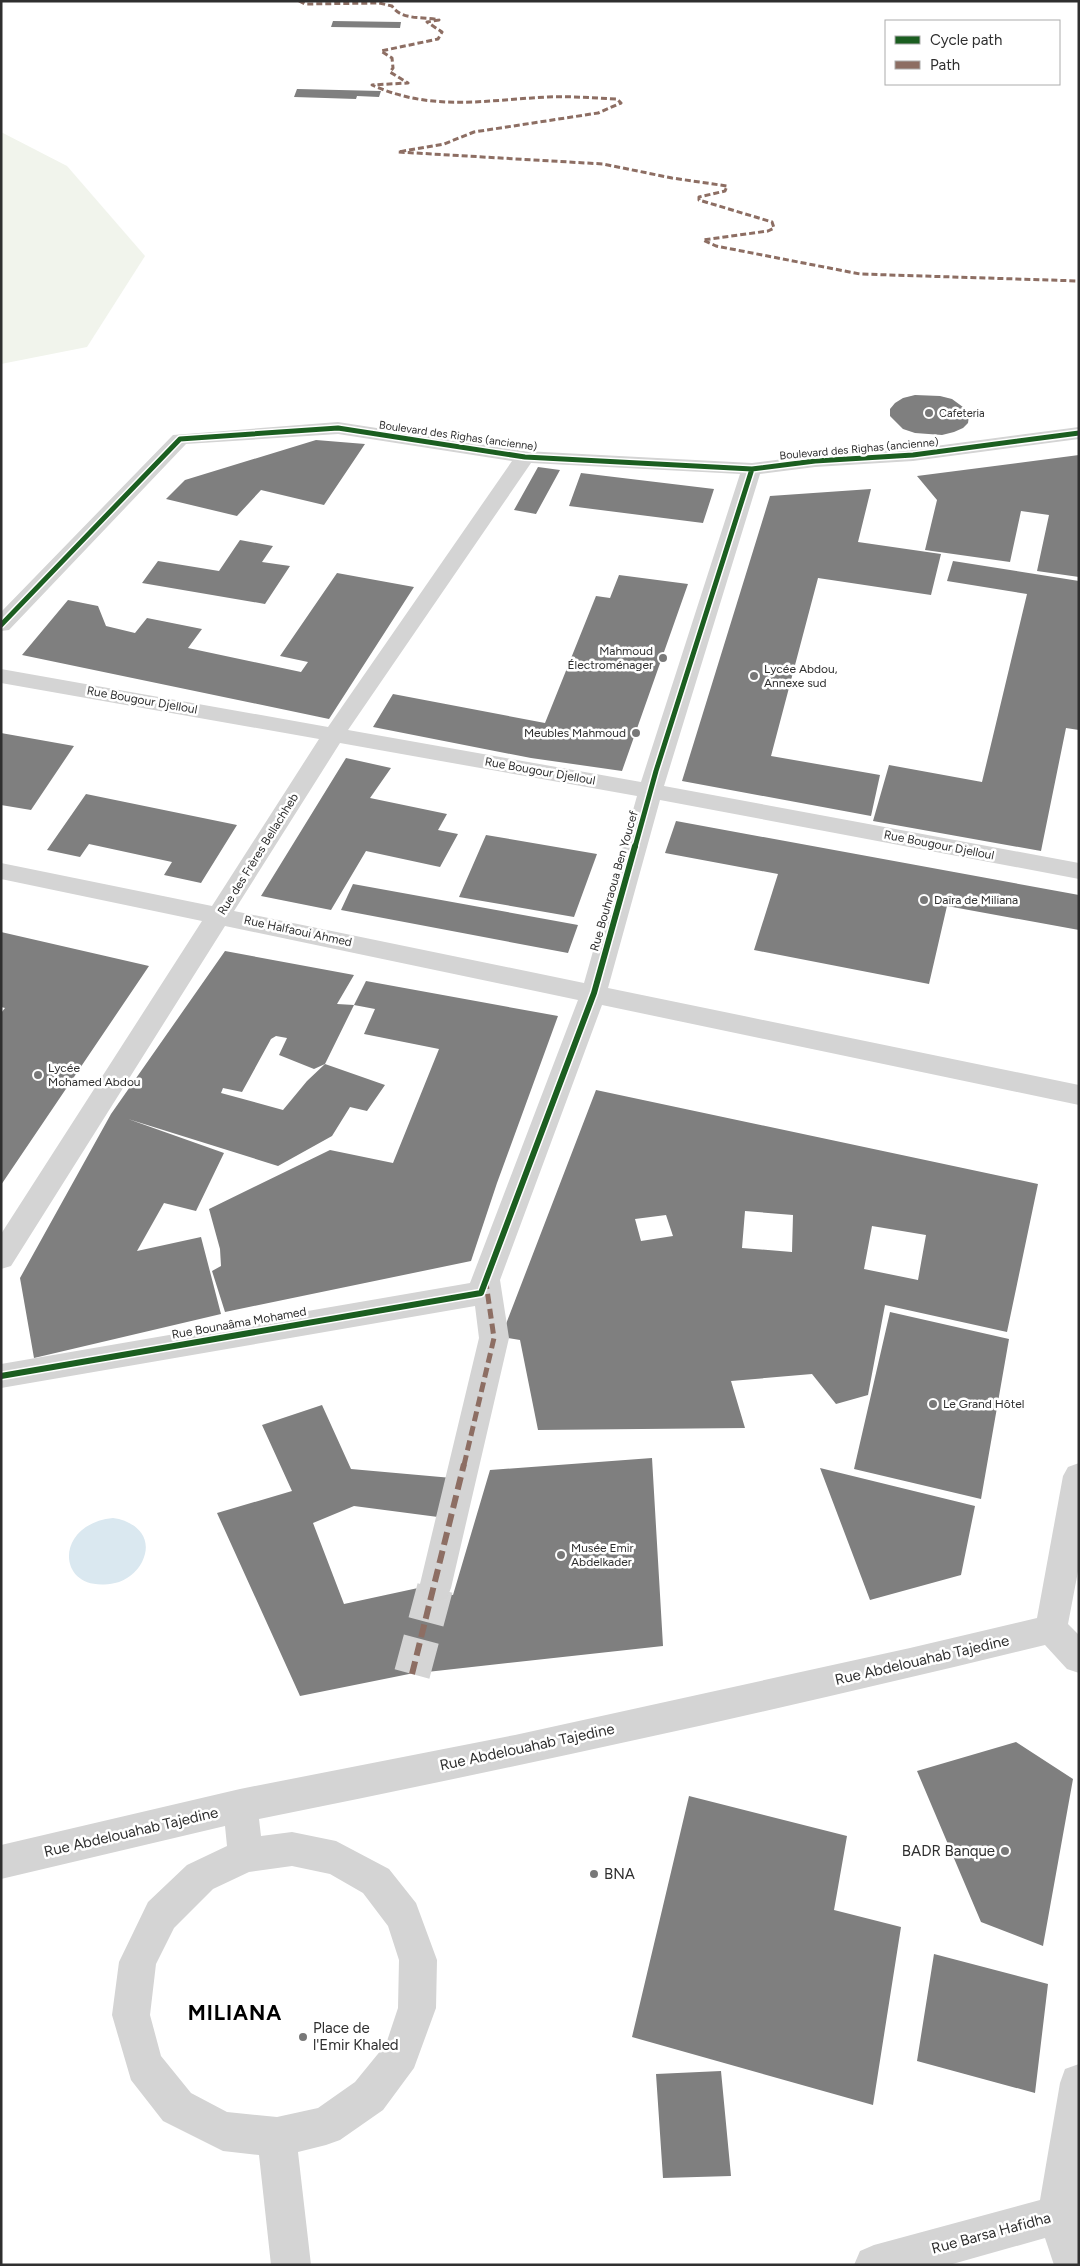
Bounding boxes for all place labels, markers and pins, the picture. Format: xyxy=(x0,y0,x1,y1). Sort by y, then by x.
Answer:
marker: Cafeteria xyxy=(923,407,935,419)
place label: Cafeteria xyxy=(939,407,985,420)
place label: Mahmoud Électroménager xyxy=(567,644,653,672)
marker: Mahmoud Électroménager xyxy=(657,652,669,664)
place label: Lycée Abdou, Annexe sud xyxy=(764,662,838,690)
marker: Lycée Abdou, Annexe sud xyxy=(748,670,760,682)
place label: Meubles Mahmoud xyxy=(524,726,626,740)
marker: Meubles Mahmoud xyxy=(630,727,642,739)
place label: Daïra de Miliana xyxy=(934,893,1018,907)
marker: Daïra de Miliana xyxy=(918,894,930,906)
place label: Lycée Mohamed Abdou xyxy=(48,1061,141,1089)
marker: Lycée Mohamed Abdou xyxy=(32,1069,44,1081)
place label: Le Grand Hôtel xyxy=(943,1397,1024,1411)
marker: Le Grand Hôtel xyxy=(927,1398,939,1410)
place label: Musée Emir Abdelkader xyxy=(571,1541,634,1569)
marker: Musée Emir Abdelkader xyxy=(555,1549,567,1561)
place label: BADR Banque xyxy=(902,1842,995,1860)
marker: BADR Banque xyxy=(999,1845,1011,1857)
place label: BNA xyxy=(604,1865,635,1883)
marker: BNA xyxy=(588,1868,600,1880)
place label: Place de l'Emir Khaled xyxy=(313,2019,399,2054)
marker: Place de l'Emir Khaled xyxy=(297,2031,309,2043)

